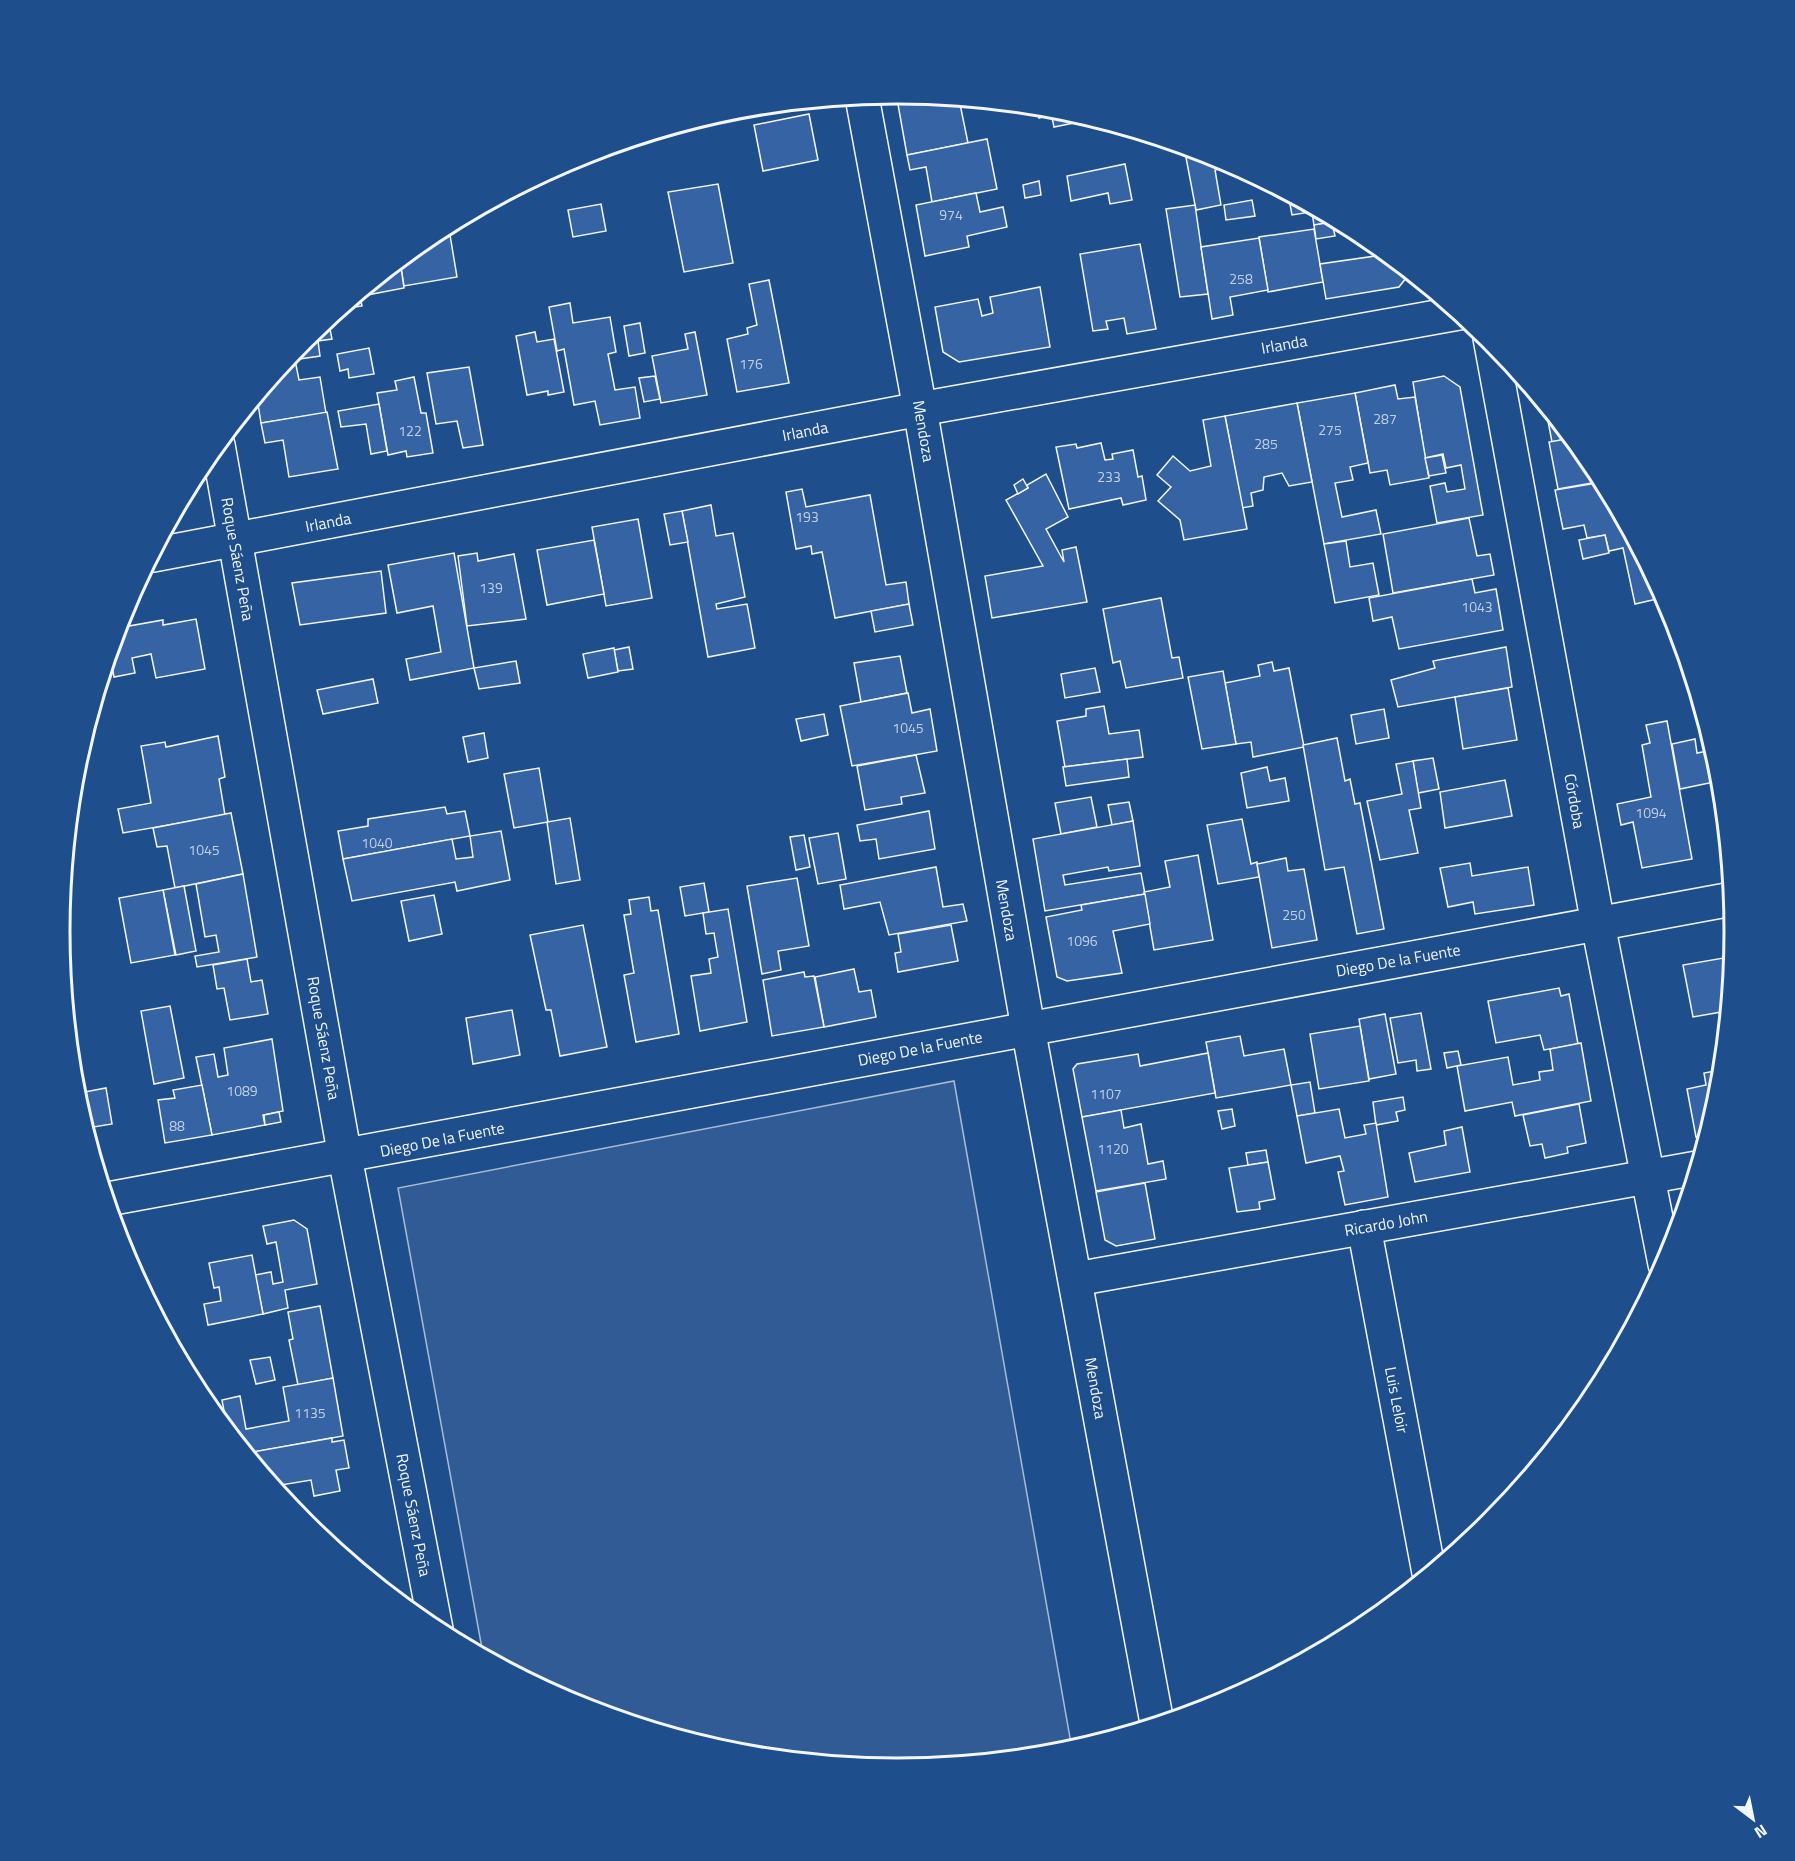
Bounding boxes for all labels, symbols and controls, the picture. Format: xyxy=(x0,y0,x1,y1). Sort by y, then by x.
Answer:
house number: 974 xyxy=(939,204,963,225)
house number: 258 xyxy=(1229,268,1253,289)
street label: Irlanda xyxy=(1259,328,1309,360)
house number: 176 xyxy=(739,353,763,374)
street label: Mendoza xyxy=(907,398,941,464)
house number: 287 xyxy=(1373,408,1397,429)
street label: Irlanda xyxy=(780,415,830,447)
house number: 275 xyxy=(1318,419,1342,440)
house number: 122 xyxy=(398,420,422,441)
house number: 285 xyxy=(1254,433,1278,454)
house number: 233 xyxy=(1097,466,1121,487)
street label: Roque Sáenz Peña xyxy=(215,495,261,623)
street label: Irlanda xyxy=(303,506,353,538)
house number: 193 xyxy=(795,506,819,527)
house number: 139 xyxy=(479,577,503,598)
house number: 1043 xyxy=(1461,596,1493,617)
house number: 1045 xyxy=(892,717,924,738)
street label: Córdoba xyxy=(1558,772,1592,830)
house number: 1094 xyxy=(1635,802,1667,823)
house number: 1040 xyxy=(361,832,393,853)
house number: 1045 xyxy=(188,839,220,860)
street label: Mendoza xyxy=(990,877,1024,943)
house number: 250 xyxy=(1282,904,1306,925)
house number: 1096 xyxy=(1066,930,1098,951)
street label: Diego De la Fuente xyxy=(1334,937,1462,983)
street label: Roque Sáenz Peña xyxy=(301,974,347,1102)
street label: Diego De la Fuente xyxy=(856,1024,984,1072)
house number: 1089 xyxy=(226,1080,258,1101)
house number: 1107 xyxy=(1090,1083,1122,1104)
house number: 88 xyxy=(169,1115,185,1136)
street label: Diego De la Fuente xyxy=(378,1115,506,1163)
house number: 1120 xyxy=(1097,1138,1129,1159)
street label: Ricardo John xyxy=(1342,1204,1430,1242)
street label: Mendoza xyxy=(1079,1355,1113,1421)
street label: Luis Leloir xyxy=(1379,1365,1415,1436)
house number: 1135 xyxy=(294,1402,326,1423)
street label: Roque Sáenz Peña xyxy=(390,1451,438,1579)
north arrow xyxy=(1723,1789,1783,1849)
text: N xyxy=(1750,1819,1772,1845)

